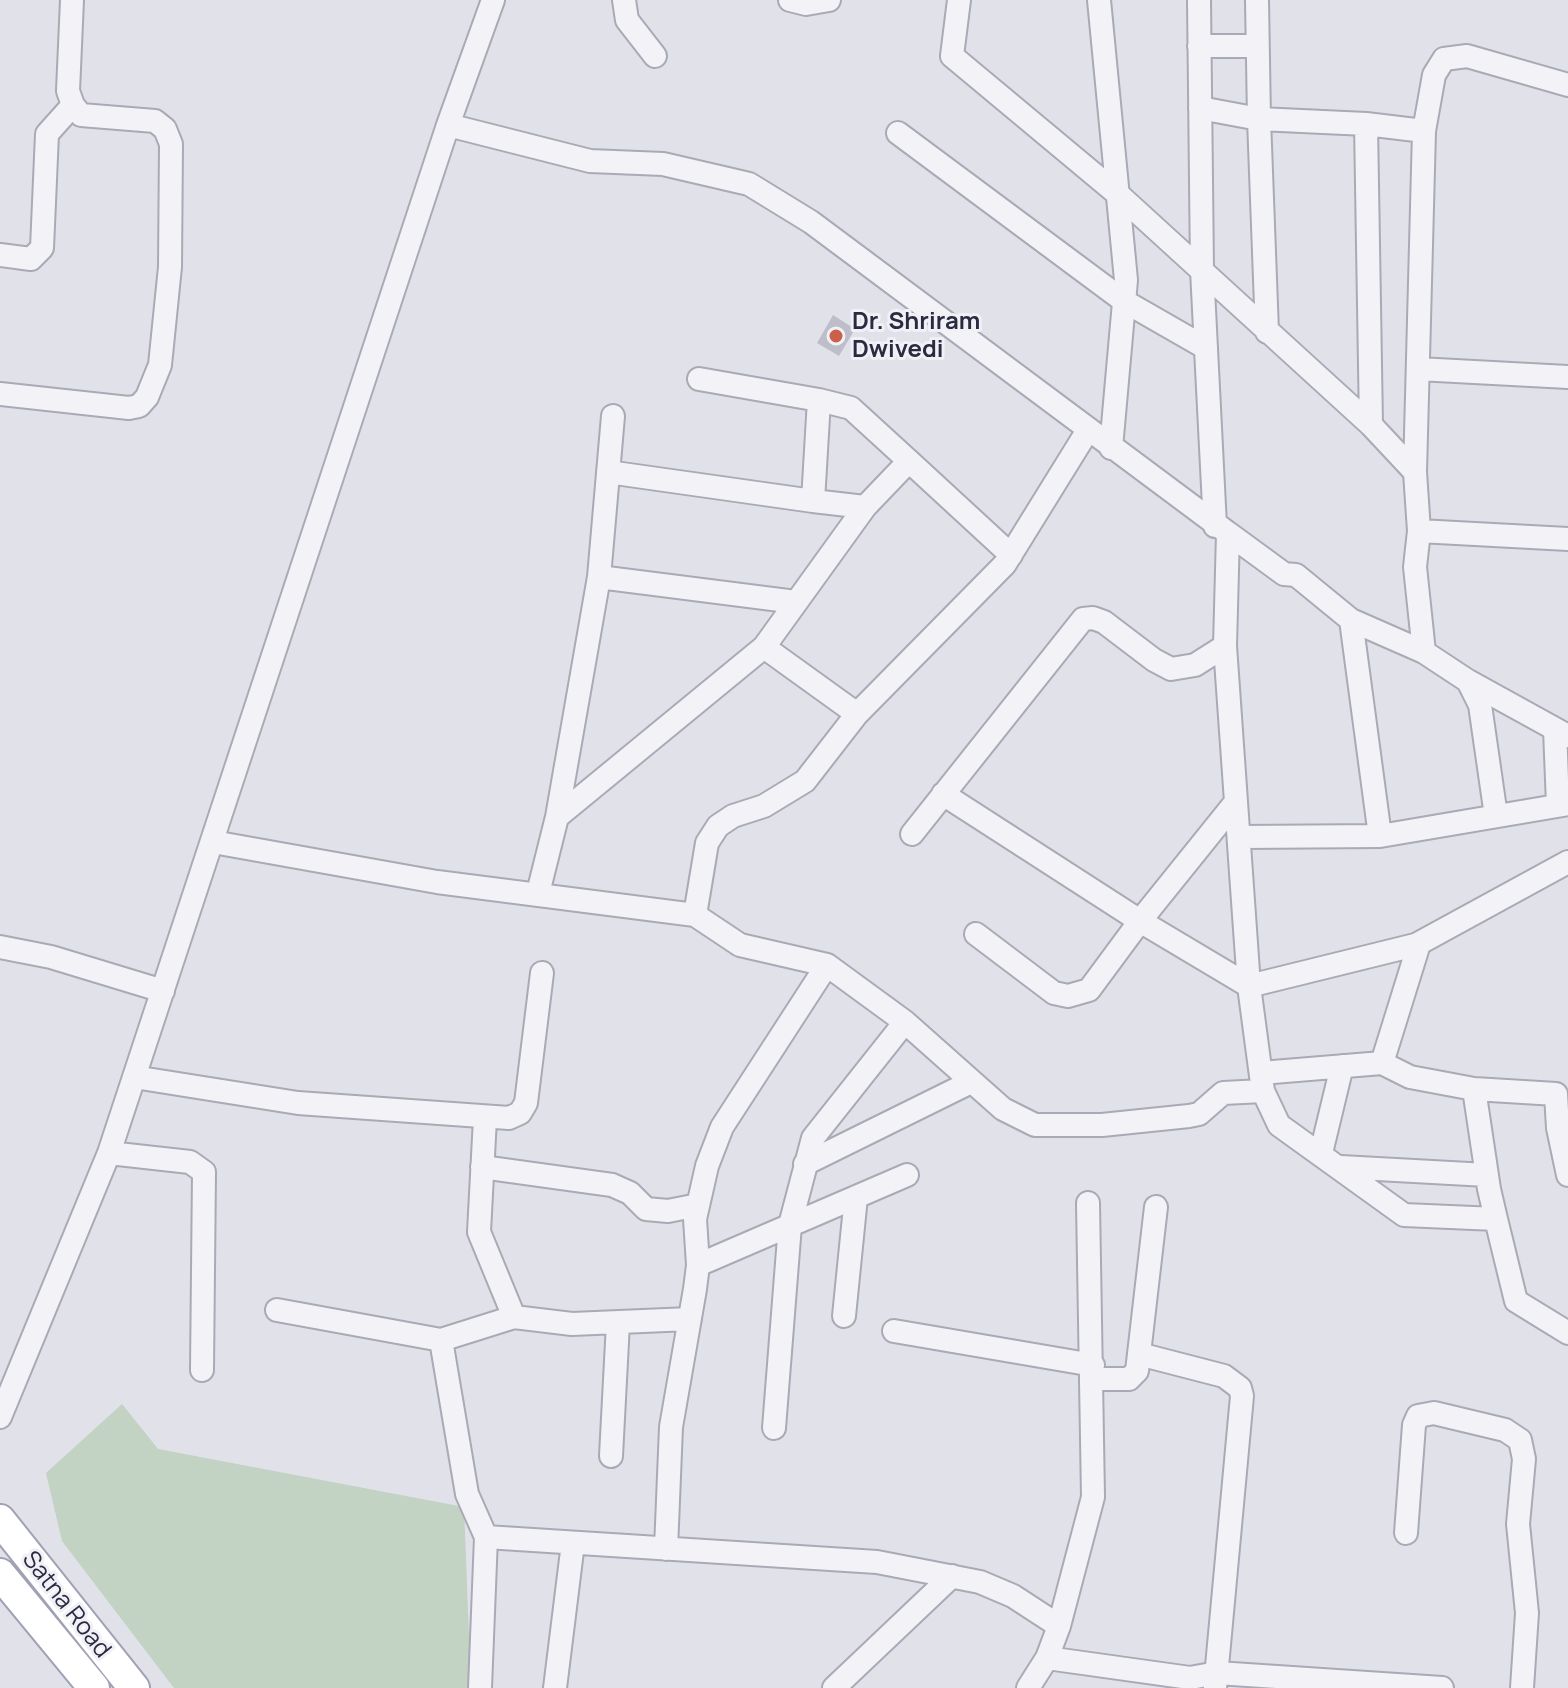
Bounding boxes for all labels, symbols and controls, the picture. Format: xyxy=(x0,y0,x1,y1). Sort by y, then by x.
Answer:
place label: Dr. Shriram Dwivedi xyxy=(852,308,980,364)
marker: Dr. Shriram Dwivedi xyxy=(827,327,845,345)
street label: Satna Road xyxy=(16,1546,116,1664)

